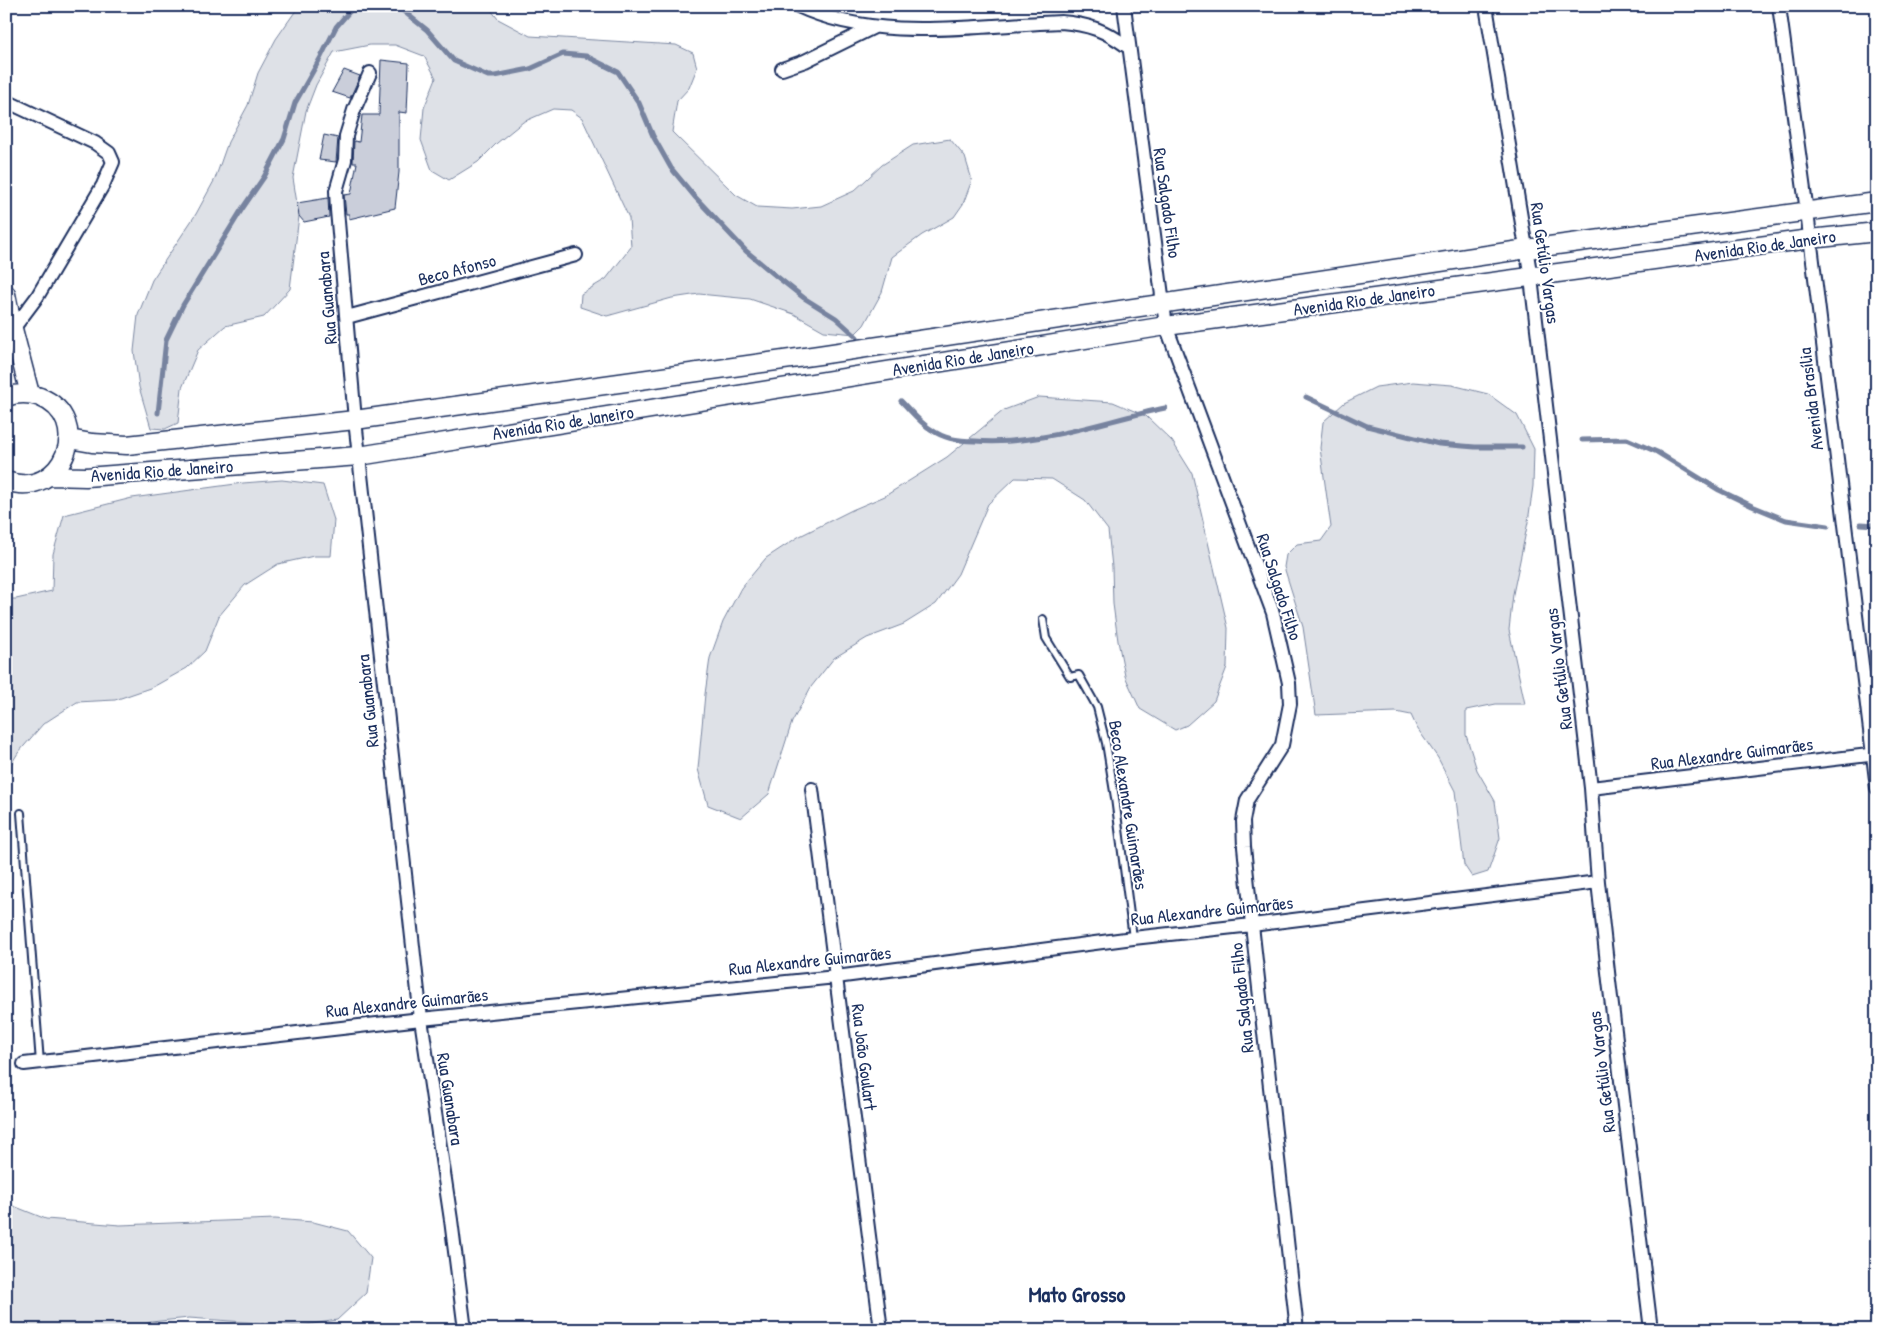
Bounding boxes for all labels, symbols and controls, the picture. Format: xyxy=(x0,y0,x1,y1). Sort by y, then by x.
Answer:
street label: Rua Salgado Filho xyxy=(1147,146,1188,259)
street label: Rua Getúlio Vargas xyxy=(1525,201,1566,325)
street label: Avenida Rio de Janeiro xyxy=(1693,223,1837,268)
street label: Beco Afonso xyxy=(415,247,499,292)
street label: Rua Guanabara xyxy=(310,251,343,346)
street label: Avenida Rio de Janeiro xyxy=(1292,277,1436,322)
street label: Avenida Rio de Janeiro xyxy=(891,335,1035,382)
street label: Avenida Brasília xyxy=(1792,346,1829,452)
street label: Avenida Rio de Janeiro xyxy=(491,399,635,446)
street label: Avenida Rio de Janeiro xyxy=(90,453,234,488)
street label: Rua Salgado Filho xyxy=(1251,530,1308,643)
street label: Rua Getúlio Vargas xyxy=(1539,607,1578,731)
street label: Rua Guanabara xyxy=(350,653,385,749)
street label: Beco Alexandre Guimarães xyxy=(1103,718,1154,891)
street label: Rua Alexandre Guimarães xyxy=(1649,731,1814,776)
street label: Rua Alexandre Guimarães xyxy=(1130,890,1294,931)
street label: Rua Alexandre Guimarães xyxy=(728,940,892,981)
street label: Rua Salgado Filho xyxy=(1223,942,1260,1054)
street label: Rua Alexandre Guimarães xyxy=(325,982,489,1023)
street label: Rua João Goulart xyxy=(846,1002,884,1112)
street label: Rua Getúlio Vargas xyxy=(1582,1010,1621,1134)
street label: Rua Guanabara xyxy=(431,1051,470,1147)
district label: Mato Grosso xyxy=(1029,1279,1126,1309)

